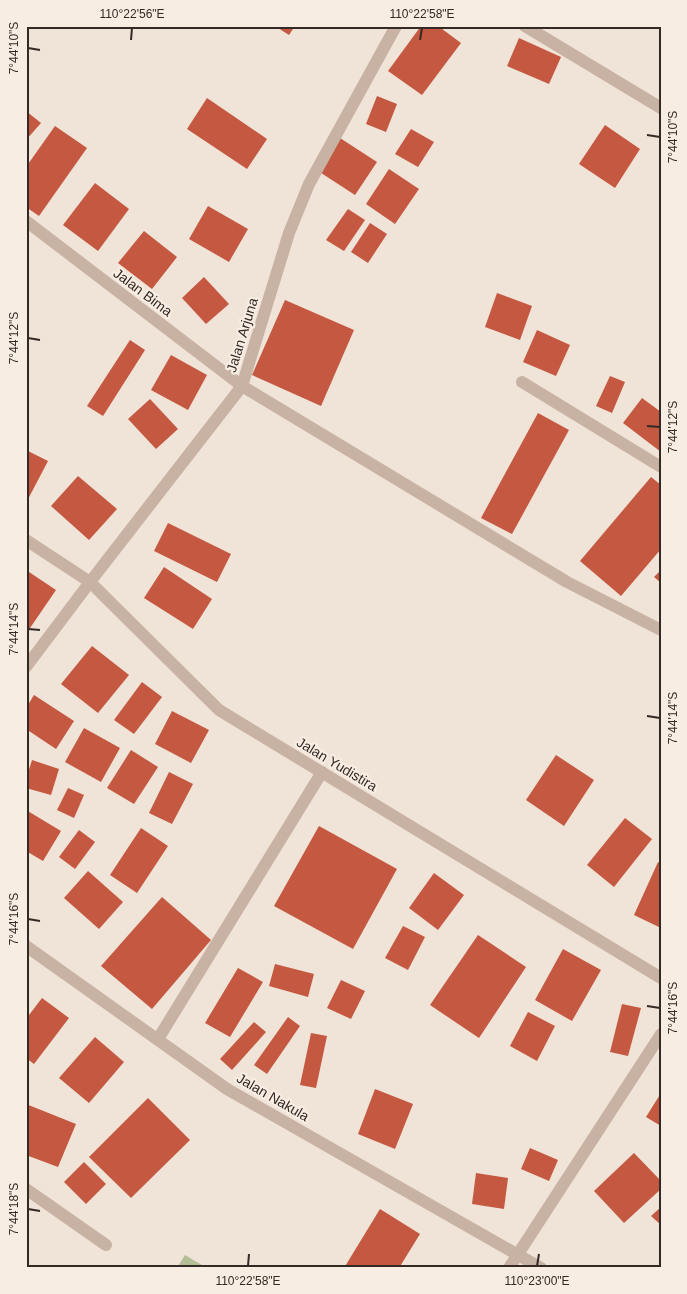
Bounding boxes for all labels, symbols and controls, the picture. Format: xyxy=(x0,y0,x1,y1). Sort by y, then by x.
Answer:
text: 110°22'56"E xyxy=(99,7,165,21)
text: 110°22'58"E xyxy=(389,7,455,21)
text: 7°44'10"S xyxy=(7,22,21,74)
text: 7°44'10"S xyxy=(666,111,680,163)
street label: Jalan Bima xyxy=(111,265,176,319)
street label: Jalan Arjuna xyxy=(223,296,261,374)
text: 7°44'12"S xyxy=(7,312,21,364)
text: 7°44'12"S xyxy=(666,401,680,453)
text: 7°44'14"S xyxy=(7,603,21,655)
text: 7°44'14"S xyxy=(666,692,680,744)
street label: Jalan Yudistira xyxy=(294,734,380,794)
text: 7°44'16"S xyxy=(7,893,21,945)
text: 7°44'16"S xyxy=(666,982,680,1034)
street label: Jalan Nakula xyxy=(234,1070,312,1124)
text: 7°44'18"S xyxy=(7,1183,21,1235)
text: 110°22'58"E xyxy=(215,1274,281,1288)
text: 110°23'00"E xyxy=(504,1274,570,1288)

